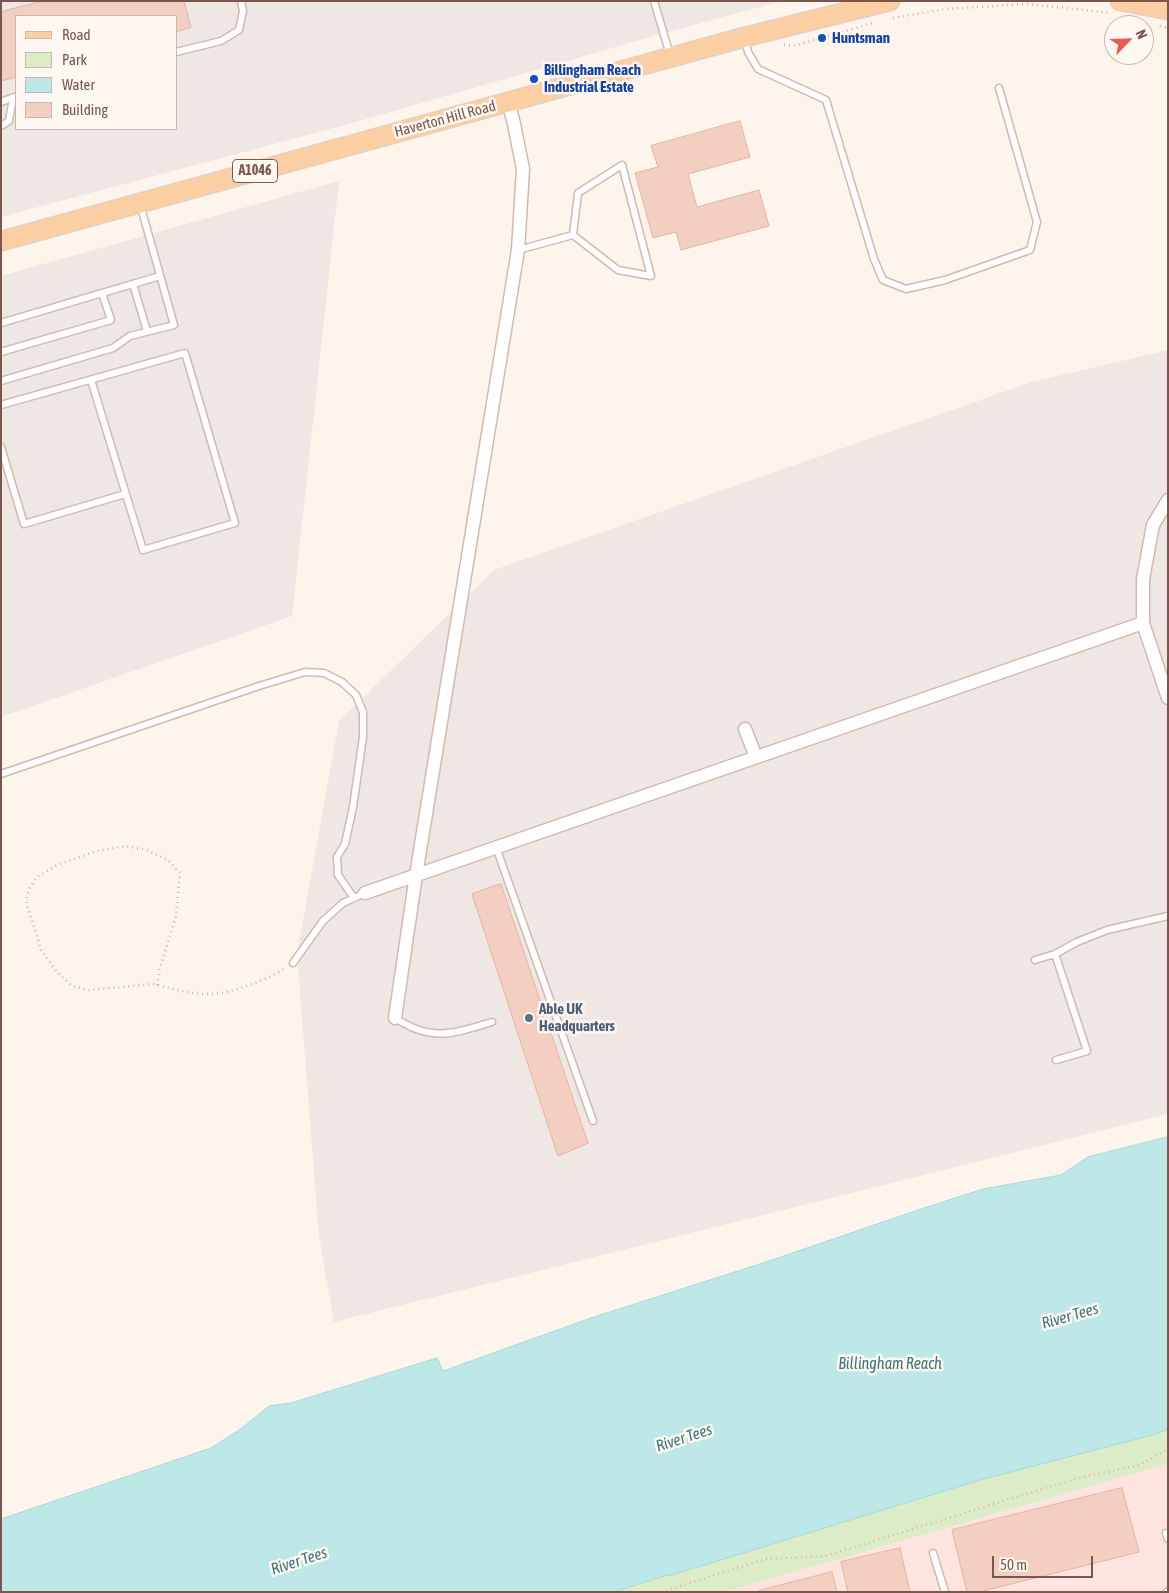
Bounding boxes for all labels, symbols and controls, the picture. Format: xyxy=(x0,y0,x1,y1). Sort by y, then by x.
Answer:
legend xyxy=(15,15,178,130)
north arrow xyxy=(1104,15,1154,65)
text: Road xyxy=(62,26,91,43)
text: N xyxy=(1133,27,1151,41)
place label: Huntsman xyxy=(832,29,890,47)
marker: Huntsman xyxy=(816,32,828,44)
text: Park xyxy=(62,51,87,68)
place label: Billingham Reach Industrial Estate xyxy=(544,61,641,96)
marker: Billingham Reach Industrial Estate xyxy=(528,73,540,85)
text: Water xyxy=(62,76,95,93)
street label: Haverton Hill Road xyxy=(392,97,498,141)
text: Building xyxy=(62,101,108,118)
road number: A1046 xyxy=(232,160,278,182)
place label: Able UK Headquarters xyxy=(539,1000,615,1035)
marker: Able UK Headquarters xyxy=(523,1012,535,1024)
water label: River Tees xyxy=(1039,1299,1101,1333)
water label: Billingham Reach xyxy=(838,1354,942,1374)
water label: River Tees xyxy=(653,1420,715,1456)
water label: River Tees xyxy=(268,1543,330,1579)
scale bar xyxy=(994,1546,1095,1578)
text: 50 m xyxy=(1000,1556,1027,1573)

